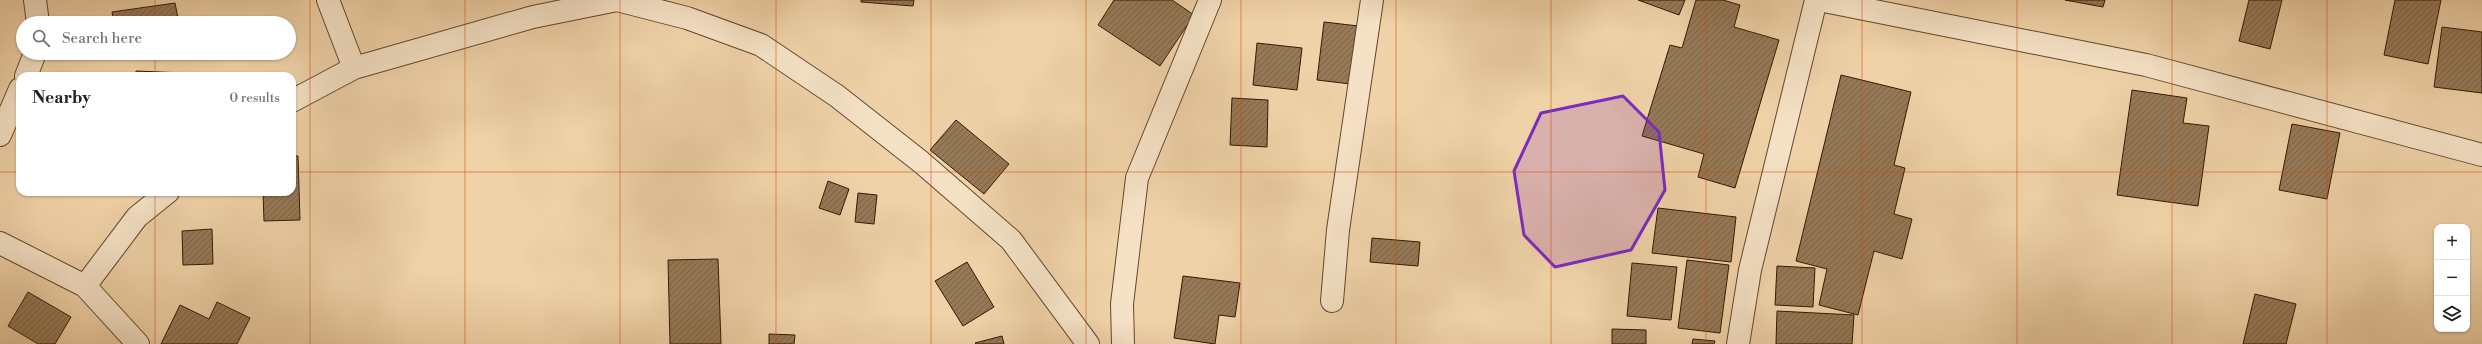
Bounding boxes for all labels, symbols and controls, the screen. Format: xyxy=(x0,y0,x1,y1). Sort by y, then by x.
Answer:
search box xyxy=(16,16,296,60)
icon: search xyxy=(30,27,52,49)
text: Search here xyxy=(62,29,142,48)
text: Nearby xyxy=(32,87,91,109)
text: 0 results xyxy=(229,90,280,106)
map controls xyxy=(2434,224,2470,332)
button: + xyxy=(2434,224,2470,260)
button: − xyxy=(2434,260,2470,296)
button: layers xyxy=(2434,296,2470,332)

